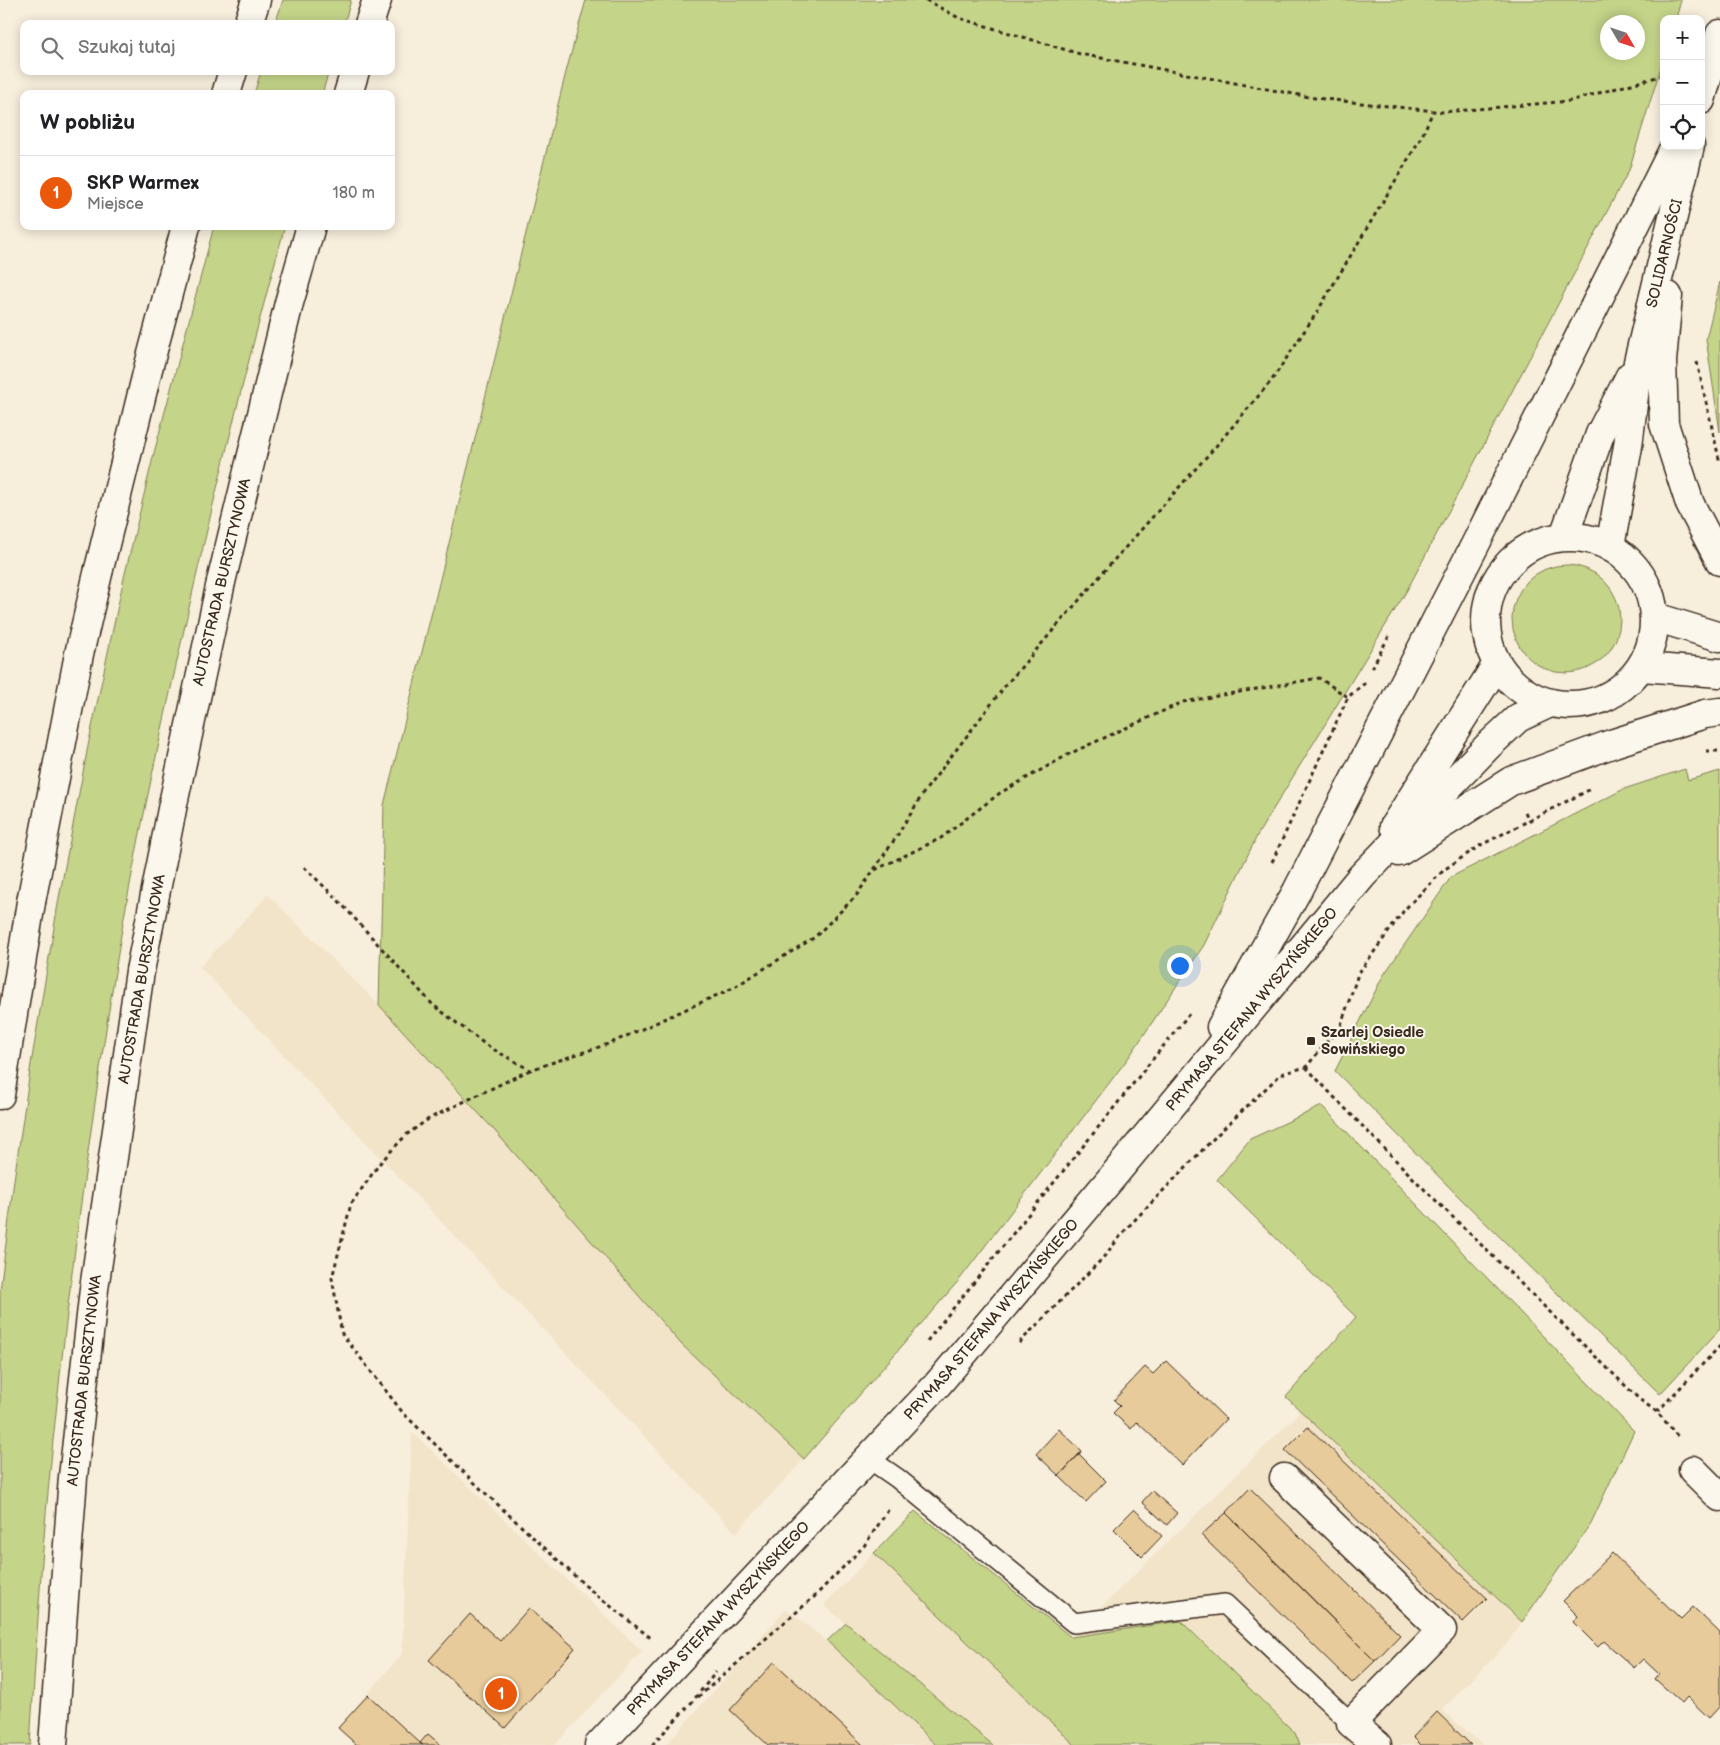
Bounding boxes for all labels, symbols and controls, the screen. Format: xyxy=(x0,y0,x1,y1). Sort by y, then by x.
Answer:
north arrow xyxy=(1600,15,1645,60)
map controls xyxy=(1660,15,1705,150)
button: + xyxy=(1660,15,1705,60)
search box xyxy=(20,20,395,75)
icon: search xyxy=(38,34,66,62)
text: Szukaj tutaj xyxy=(78,36,175,59)
button: − xyxy=(1660,60,1705,105)
button: locate xyxy=(1660,105,1705,150)
text: W pobliżu xyxy=(40,110,135,135)
text: SKP Warmex xyxy=(87,172,199,195)
text: 1 xyxy=(53,184,59,203)
text: 180 m xyxy=(333,184,375,203)
text: Miejsce xyxy=(87,195,144,214)
street label: SOLIDARNOŚCI xyxy=(1642,197,1687,310)
street label: AUTOSTRADA BURSZTYNOWA xyxy=(189,476,255,688)
street label: AUTOSTRADA BURSZTYNOWA xyxy=(114,872,170,1085)
street label: PRYMASA STEFANA WYSZYŃSKIEGO xyxy=(1162,903,1342,1115)
your location xyxy=(1167,953,1193,979)
place label: Szarlej Osiedle Sowińskiego xyxy=(1321,1023,1424,1059)
marker: Szarlej Osiedle Sowińskiego xyxy=(1305,1035,1317,1047)
street label: PRYMASA STEFANA WYSZYŃSKIEGO xyxy=(900,1215,1083,1424)
street label: AUTOSTRADA BURSZTYNOWA xyxy=(63,1273,106,1487)
street label: PRYMASA STEFANA WYSZYŃSKIEGO xyxy=(623,1517,814,1719)
pin: 1 xyxy=(485,1675,517,1713)

